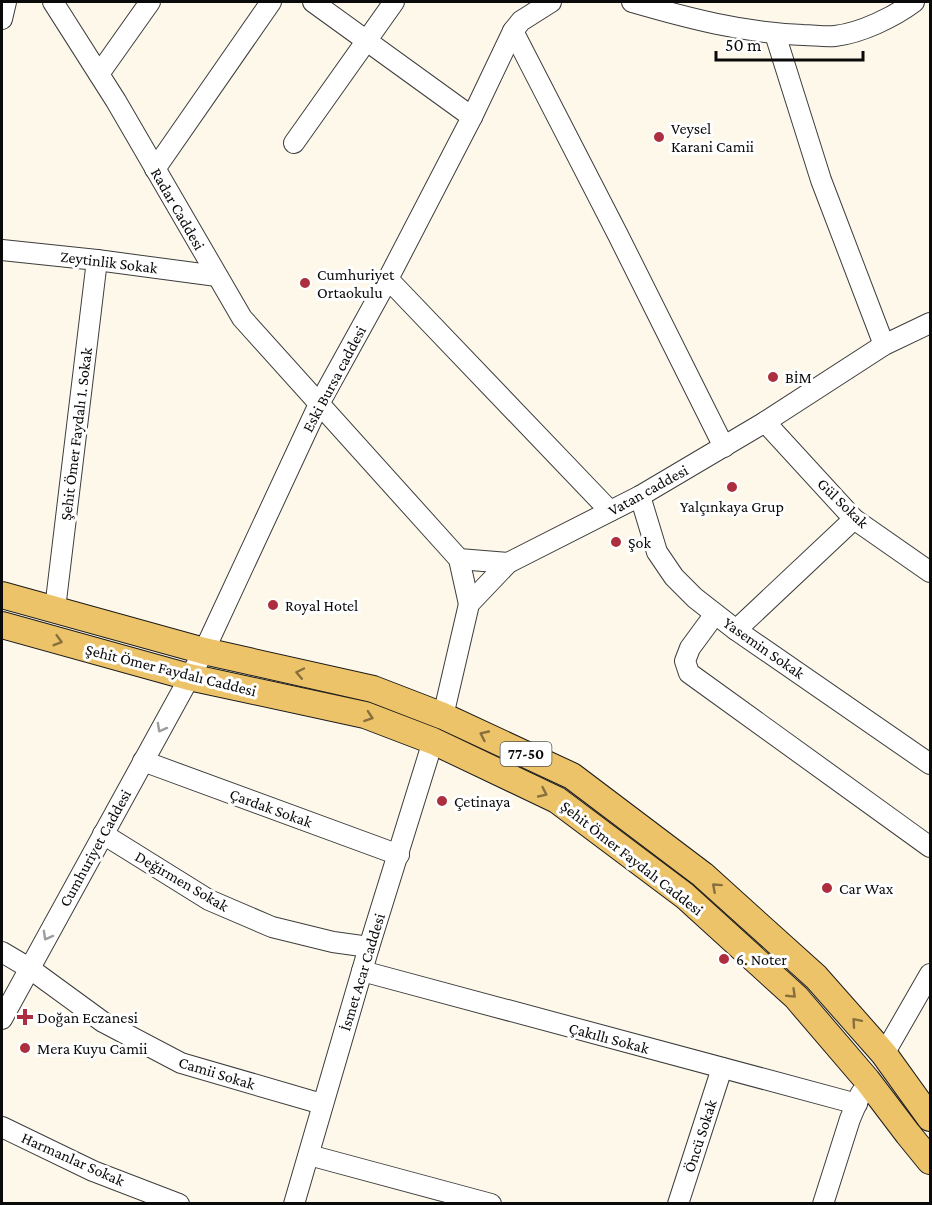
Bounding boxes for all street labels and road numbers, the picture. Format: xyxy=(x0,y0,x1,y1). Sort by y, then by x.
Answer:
street label: Radar Caddesi xyxy=(148,165,208,253)
street label: Zeytinlik Sokak xyxy=(59,248,159,277)
street label: Eski Bursa caddesi xyxy=(299,323,369,435)
street label: Şehit Ömer Faydalı 1. Sokak xyxy=(57,346,96,522)
street label: Vatan caddesi xyxy=(605,461,691,519)
street label: Gül Sokak xyxy=(814,475,872,532)
street label: Yasemin Sokak xyxy=(720,614,808,682)
street label: Şehit Ömer Faydalı Caddesi xyxy=(84,641,258,700)
road number: 77-50 xyxy=(500,742,552,766)
street label: Çardak Sokak xyxy=(227,785,315,832)
street label: Cumhuriyet Caddesi xyxy=(56,786,135,910)
street label: Şehit Ömer Faydalı Caddesi xyxy=(557,797,706,919)
street label: Değirmen Sokak xyxy=(132,847,232,916)
street label: İsmet Acar Caddesi xyxy=(336,911,388,1033)
street label: Çakıllı Sokak xyxy=(567,1019,651,1058)
street label: Camii Sokak xyxy=(177,1053,258,1093)
street label: Öncü Sokak xyxy=(680,1097,720,1175)
street label: Harmanlar Sokak xyxy=(19,1129,127,1189)

